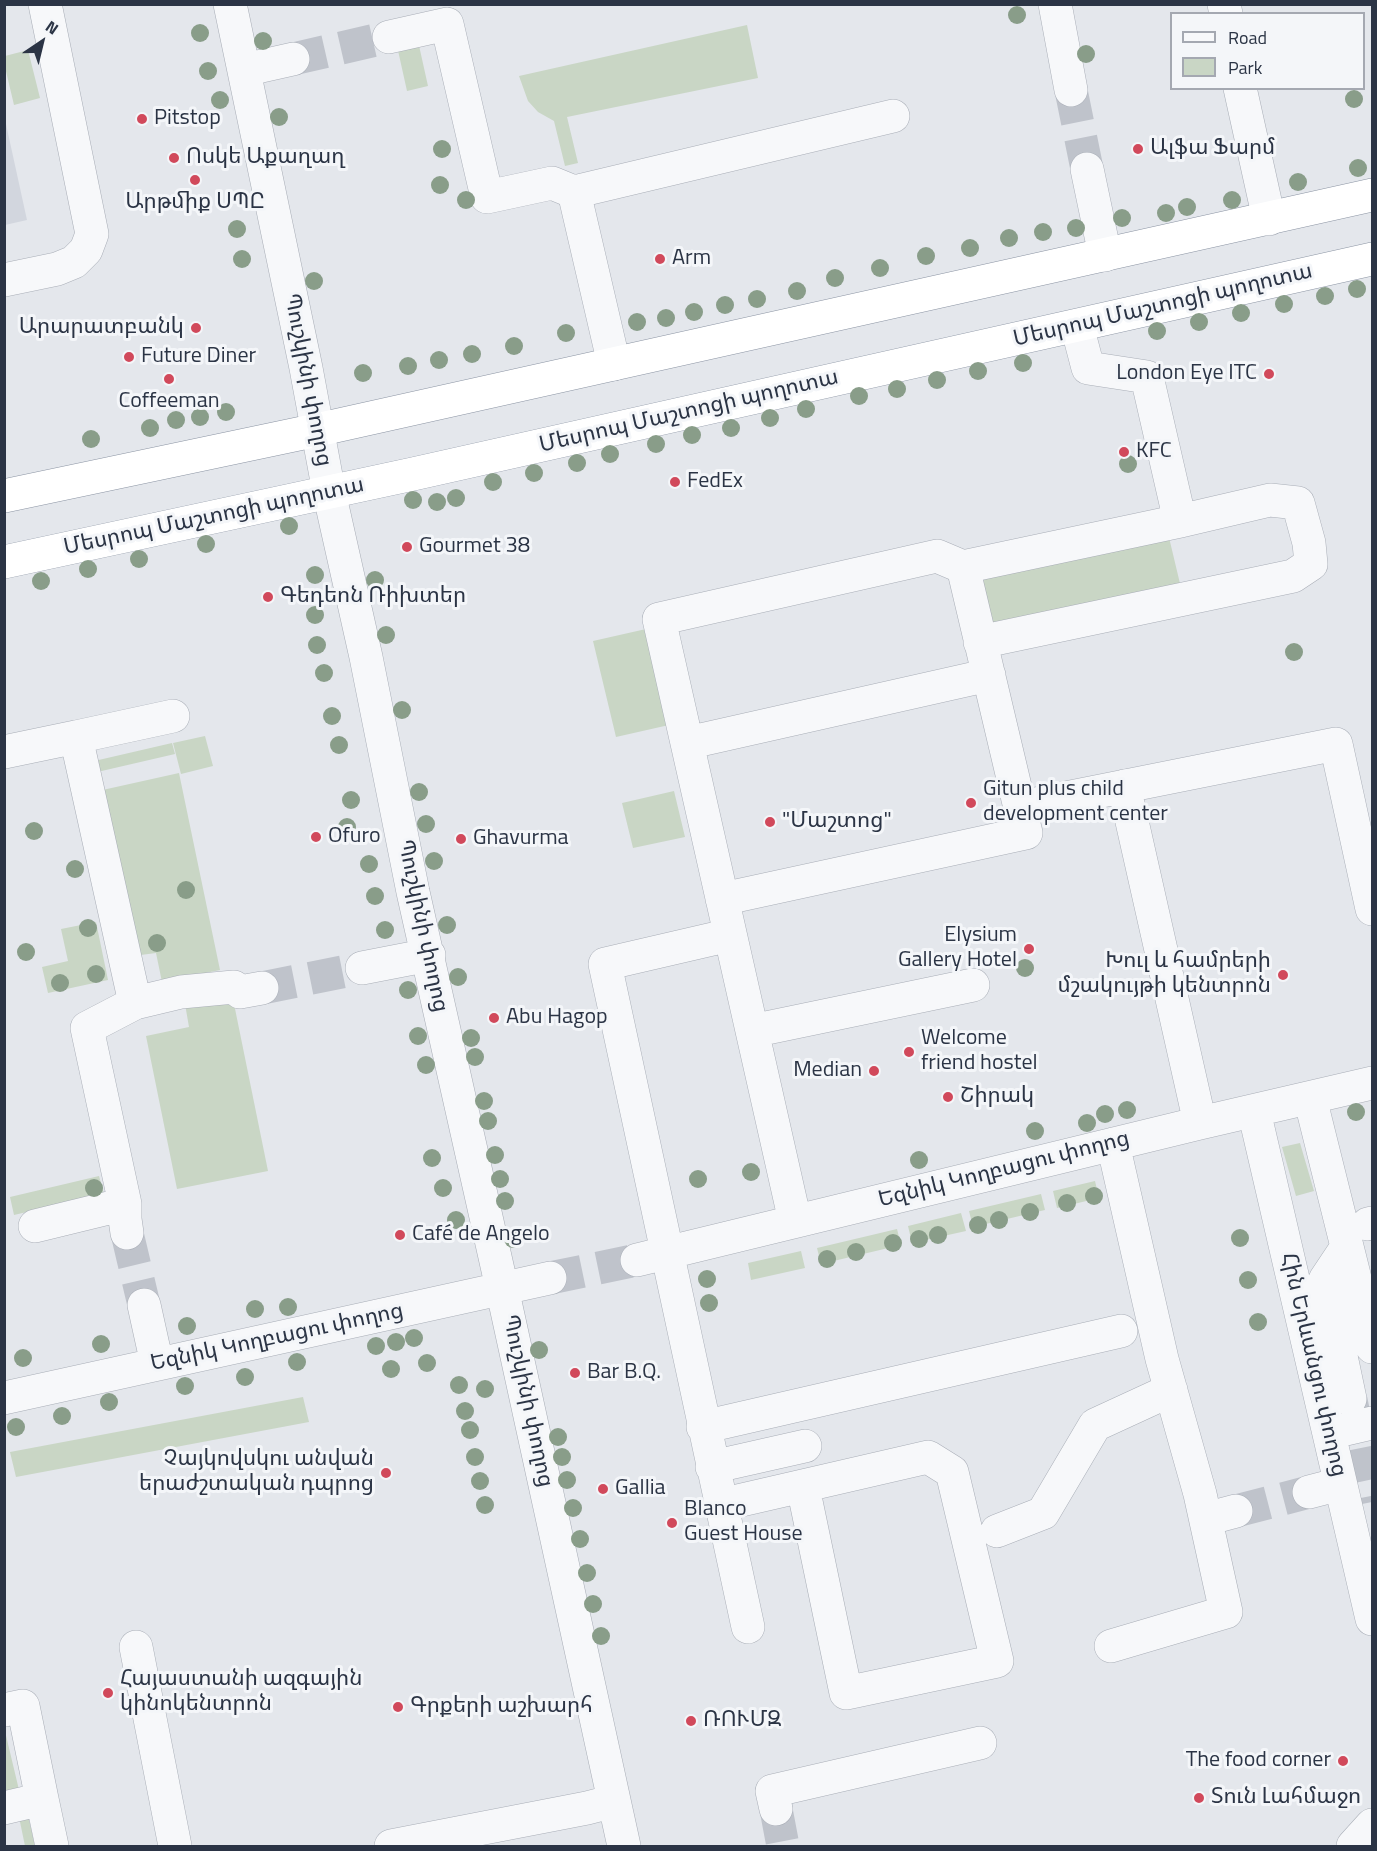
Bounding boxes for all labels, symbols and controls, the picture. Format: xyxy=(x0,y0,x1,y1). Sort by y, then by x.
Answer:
north arrow xyxy=(12,12,72,72)
legend xyxy=(1170,12,1365,90)
text: N xyxy=(41,14,64,40)
text: Road xyxy=(1228,24,1267,51)
text: Park xyxy=(1228,54,1262,81)
place label: Pitstop xyxy=(154,106,221,132)
marker: Pitstop xyxy=(135,112,149,126)
place label: Ալֆա Ֆարմ xyxy=(1150,136,1275,162)
marker: Ալֆա Ֆարմ xyxy=(1131,142,1145,156)
place label: Ոսկե Աքաղաղ xyxy=(186,145,344,171)
marker: Ոսկե Աքաղաղ xyxy=(167,151,181,165)
marker: Արթմիք ՍՊԸ xyxy=(188,173,202,187)
place label: Արթմիք ՍՊԸ xyxy=(125,190,265,216)
place label: Arm xyxy=(672,246,711,272)
marker: Arm xyxy=(653,252,667,266)
street label: Մեսրոպ Մաշտոցի պողոտա xyxy=(1011,259,1315,353)
street label: Պուշկինի փողոց xyxy=(277,291,337,469)
place label: Արարատբանկ xyxy=(19,315,184,341)
marker: Արարատբանկ xyxy=(189,321,203,335)
place label: Future Diner xyxy=(141,344,256,370)
marker: Future Diner xyxy=(122,350,136,364)
place label: London Eye ITC xyxy=(1116,361,1257,387)
street label: Մեսրոպ Մաշտոցի պողոտա xyxy=(537,365,841,459)
marker: London Eye ITC xyxy=(1262,367,1276,381)
marker: Coffeeman xyxy=(162,372,176,386)
place label: Coffeeman xyxy=(118,389,220,415)
place label: KFC xyxy=(1136,439,1172,465)
marker: KFC xyxy=(1117,445,1131,459)
place label: FedEx xyxy=(687,469,743,495)
street label: Մեսրոպ Մաշտոցի պողոտա xyxy=(61,472,367,562)
marker: FedEx xyxy=(668,475,682,489)
place label: Gourmet 38 xyxy=(419,534,530,560)
marker: Gourmet 38 xyxy=(400,540,414,554)
place label: Գեդեոն Ռիխտեր xyxy=(280,584,466,610)
marker: Գեդեոն Ռիխտեր xyxy=(261,590,275,604)
place label: Gitun plus child development center xyxy=(983,777,1168,828)
marker: Gitun plus child development center xyxy=(964,796,978,810)
place label: "Մաշտոց" xyxy=(782,809,892,835)
marker: "Մաշտոց" xyxy=(763,815,777,829)
place label: Ofuro xyxy=(328,824,380,850)
place label: Ghavurma xyxy=(473,826,569,852)
marker: Ofuro xyxy=(309,830,323,844)
marker: Ghavurma xyxy=(454,832,468,846)
street label: Պուշկինի փողոց xyxy=(391,837,453,1015)
place label: Elysium Gallery Hotel xyxy=(898,923,1017,974)
marker: Elysium Gallery Hotel xyxy=(1022,942,1036,956)
place label: Խուլ և համրերի մշակույթի կենտրոն xyxy=(1057,949,1271,1000)
marker: Խուլ և համրերի մշակույթի կենտրոն xyxy=(1276,968,1290,982)
place label: Abu Hagop xyxy=(506,1005,608,1031)
marker: Abu Hagop xyxy=(487,1011,501,1025)
place label: Welcome friend hostel xyxy=(921,1026,1038,1078)
marker: Welcome friend hostel xyxy=(902,1045,916,1059)
place label: Median xyxy=(793,1058,862,1084)
marker: Median xyxy=(867,1064,881,1078)
place label: Շիրակ xyxy=(960,1084,1034,1110)
marker: Շիրակ xyxy=(941,1090,955,1104)
street label: Եզնիկ Կողբացու փողոց xyxy=(876,1126,1132,1214)
place label: Café de Angelo xyxy=(412,1222,550,1248)
marker: Café de Angelo xyxy=(393,1228,407,1242)
street label: Հին Երևանցու փողոց xyxy=(1274,1250,1352,1480)
street label: Եզնիկ Կողբացու փողոց xyxy=(148,1298,406,1378)
street label: Պուշկինի փողոց xyxy=(496,1312,558,1490)
place label: Bar B.Q. xyxy=(587,1360,661,1386)
marker: Bar B.Q. xyxy=(568,1366,582,1380)
place label: Չայկովսկու անվան երաժշտական դպրոց xyxy=(139,1447,374,1498)
marker: Չայկովսկու անվան երաժշտական դպրոց xyxy=(379,1466,393,1480)
place label: Gallia xyxy=(615,1476,666,1502)
marker: Gallia xyxy=(596,1482,610,1496)
place label: Blanco Guest House xyxy=(684,1497,803,1548)
marker: Blanco Guest House xyxy=(665,1516,679,1530)
place label: Հայաստանի ազգային կինոկենտրոն xyxy=(120,1667,362,1718)
marker: Հայաստանի ազգային կինոկենտրոն xyxy=(101,1686,115,1700)
place label: Գրքերի աշխարհ xyxy=(410,1694,593,1720)
marker: Գրքերի աշխարհ xyxy=(391,1700,405,1714)
place label: ՌՈՒՄԶ xyxy=(703,1708,782,1734)
marker: ՌՈՒՄԶ xyxy=(684,1714,698,1728)
place label: The food corner xyxy=(1186,1748,1331,1774)
marker: The food corner xyxy=(1336,1754,1350,1768)
place label: Տուն Լահմաջո xyxy=(1211,1785,1361,1811)
marker: Տուն Լահմաջո xyxy=(1192,1791,1206,1805)

